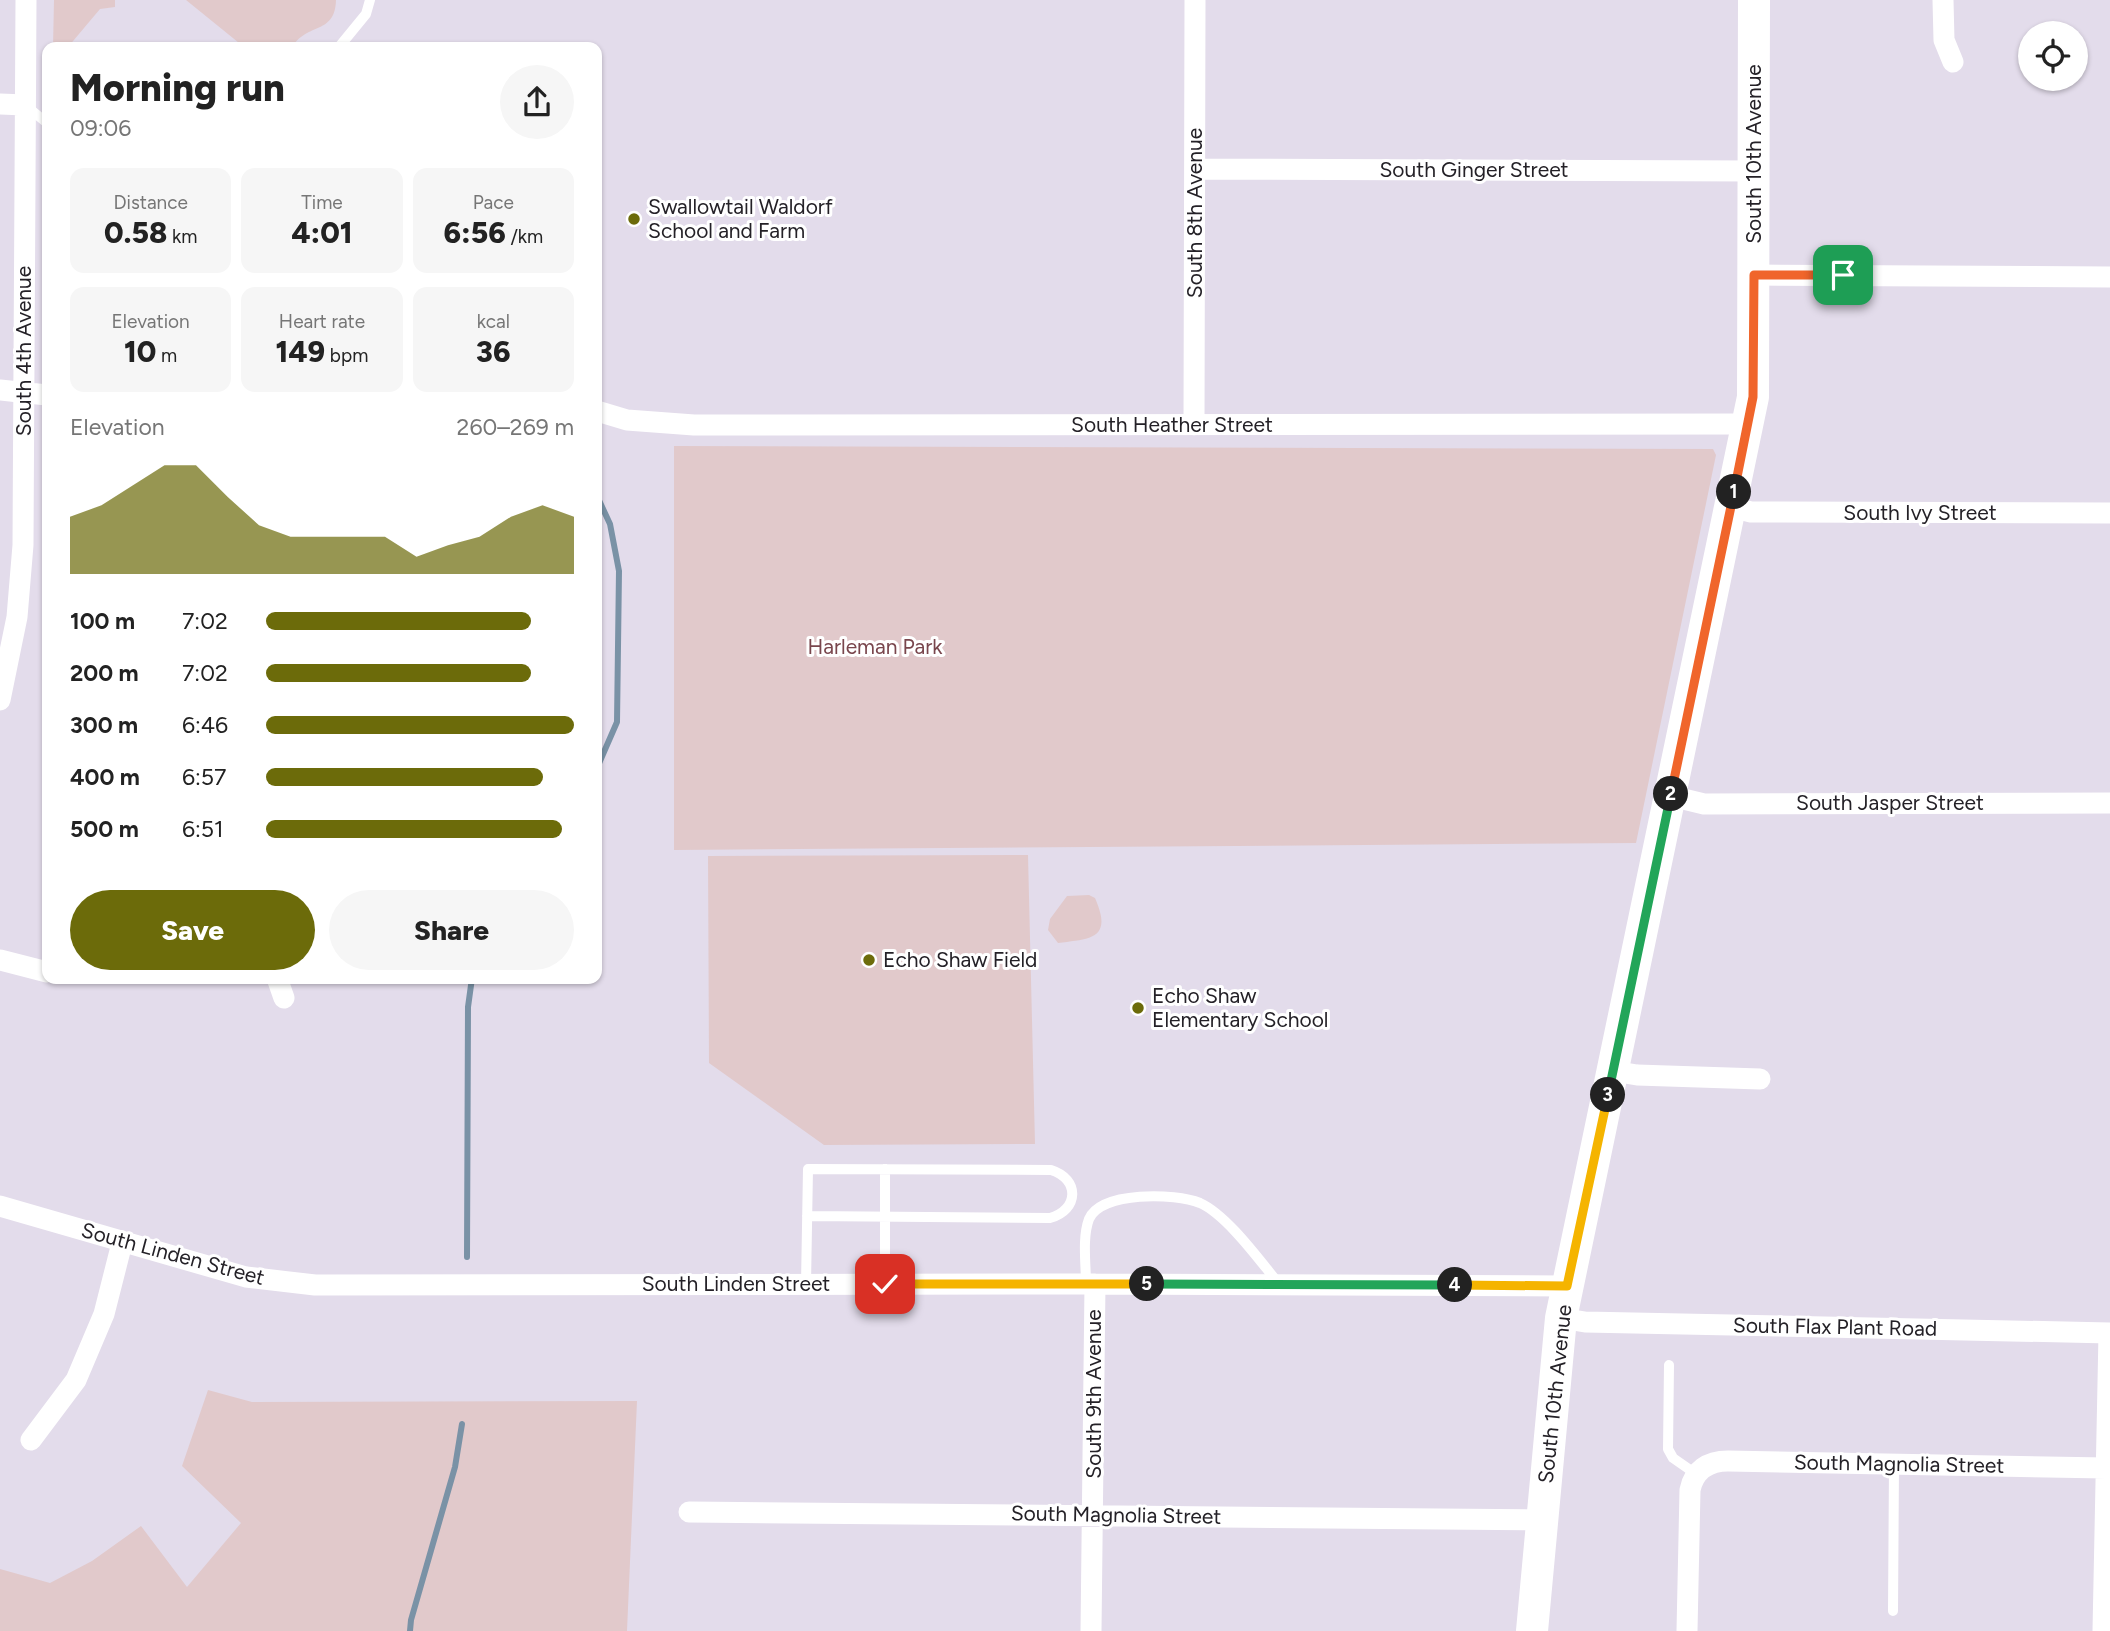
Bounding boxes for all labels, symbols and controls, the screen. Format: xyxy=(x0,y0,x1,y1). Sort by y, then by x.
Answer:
map controls xyxy=(2018,21,2088,91)
button: locate xyxy=(2018,21,2088,91)
street label: South 10th Avenue xyxy=(1741,64,1766,244)
text: Morning run xyxy=(70,65,285,111)
button: share xyxy=(500,65,574,139)
text: 09:06 xyxy=(70,114,131,142)
street label: South 8th Avenue xyxy=(1182,128,1207,298)
street label: South Ginger Street xyxy=(1379,157,1569,182)
text: Distance xyxy=(113,191,188,214)
text: Time xyxy=(301,191,343,214)
text: Pace xyxy=(473,191,514,214)
place label: Swallowtail Waldorf School and Farm xyxy=(648,194,833,243)
marker: Swallowtail Waldorf School and Farm xyxy=(626,211,642,227)
text: 0.58 xyxy=(104,214,167,251)
text: 4:01 xyxy=(291,214,353,251)
text: 6:56 xyxy=(443,214,506,251)
text: km xyxy=(167,225,197,248)
text: /km xyxy=(506,225,543,248)
pin xyxy=(1813,245,1873,305)
icon: arrive xyxy=(1824,256,1862,294)
street label: South 4th Avenue xyxy=(11,266,36,436)
text: Elevation xyxy=(112,310,190,333)
text: Heart rate xyxy=(279,310,365,333)
text: kcal xyxy=(477,310,510,333)
text: 10 xyxy=(124,333,156,370)
text: 149 xyxy=(276,333,325,370)
text: 36 xyxy=(476,333,511,370)
text: m xyxy=(156,344,177,367)
text: bpm xyxy=(325,344,368,367)
street label: South Heather Street xyxy=(1071,412,1273,437)
text: Elevation xyxy=(70,413,165,441)
text: 260–269 m xyxy=(457,413,574,441)
pin: 1 xyxy=(1716,475,1752,510)
text: 1 xyxy=(1729,480,1738,503)
street label: South Ivy Street xyxy=(1843,500,1997,525)
text: 100 m xyxy=(70,607,135,635)
text: 7:02 xyxy=(182,607,228,635)
park label: Harleman Park xyxy=(807,634,943,659)
text: 200 m xyxy=(70,659,139,687)
text: 7:02 xyxy=(182,659,228,687)
text: 300 m xyxy=(70,711,138,739)
text: 6:46 xyxy=(182,711,228,739)
text: 400 m xyxy=(70,763,140,791)
text: 6:57 xyxy=(182,763,226,791)
pin: 2 xyxy=(1654,776,1688,812)
text: 2 xyxy=(1665,782,1676,805)
street label: South Jasper Street xyxy=(1796,790,1984,815)
text: 500 m xyxy=(70,815,139,843)
text: 6:51 xyxy=(182,815,224,843)
button: Save xyxy=(70,890,315,970)
button: Share xyxy=(329,890,574,970)
place label: Echo Shaw Field xyxy=(883,947,1037,972)
marker: Echo Shaw Field xyxy=(861,952,877,968)
place label: Echo Shaw Elementary School xyxy=(1152,983,1328,1032)
marker: Echo Shaw Elementary School xyxy=(1130,1000,1146,1016)
pin: 3 xyxy=(1590,1078,1626,1112)
text: 3 xyxy=(1602,1083,1613,1106)
street label: South Linden Street xyxy=(79,1217,268,1290)
pin xyxy=(855,1254,915,1314)
icon: check xyxy=(866,1265,904,1303)
pin: 5 xyxy=(1130,1266,1164,1302)
pin: 4 xyxy=(1438,1268,1472,1302)
street label: South Linden Street xyxy=(642,1271,830,1296)
text: 5 xyxy=(1141,1272,1152,1295)
text: 4 xyxy=(1448,1273,1461,1296)
street label: South 10th Avenue xyxy=(1533,1303,1576,1485)
street label: South 9th Avenue xyxy=(1081,1309,1106,1479)
street label: South Flax Plant Road xyxy=(1733,1312,1937,1341)
street label: South Magnolia Street xyxy=(1794,1449,2005,1478)
street label: South Magnolia Street xyxy=(1011,1500,1222,1529)

